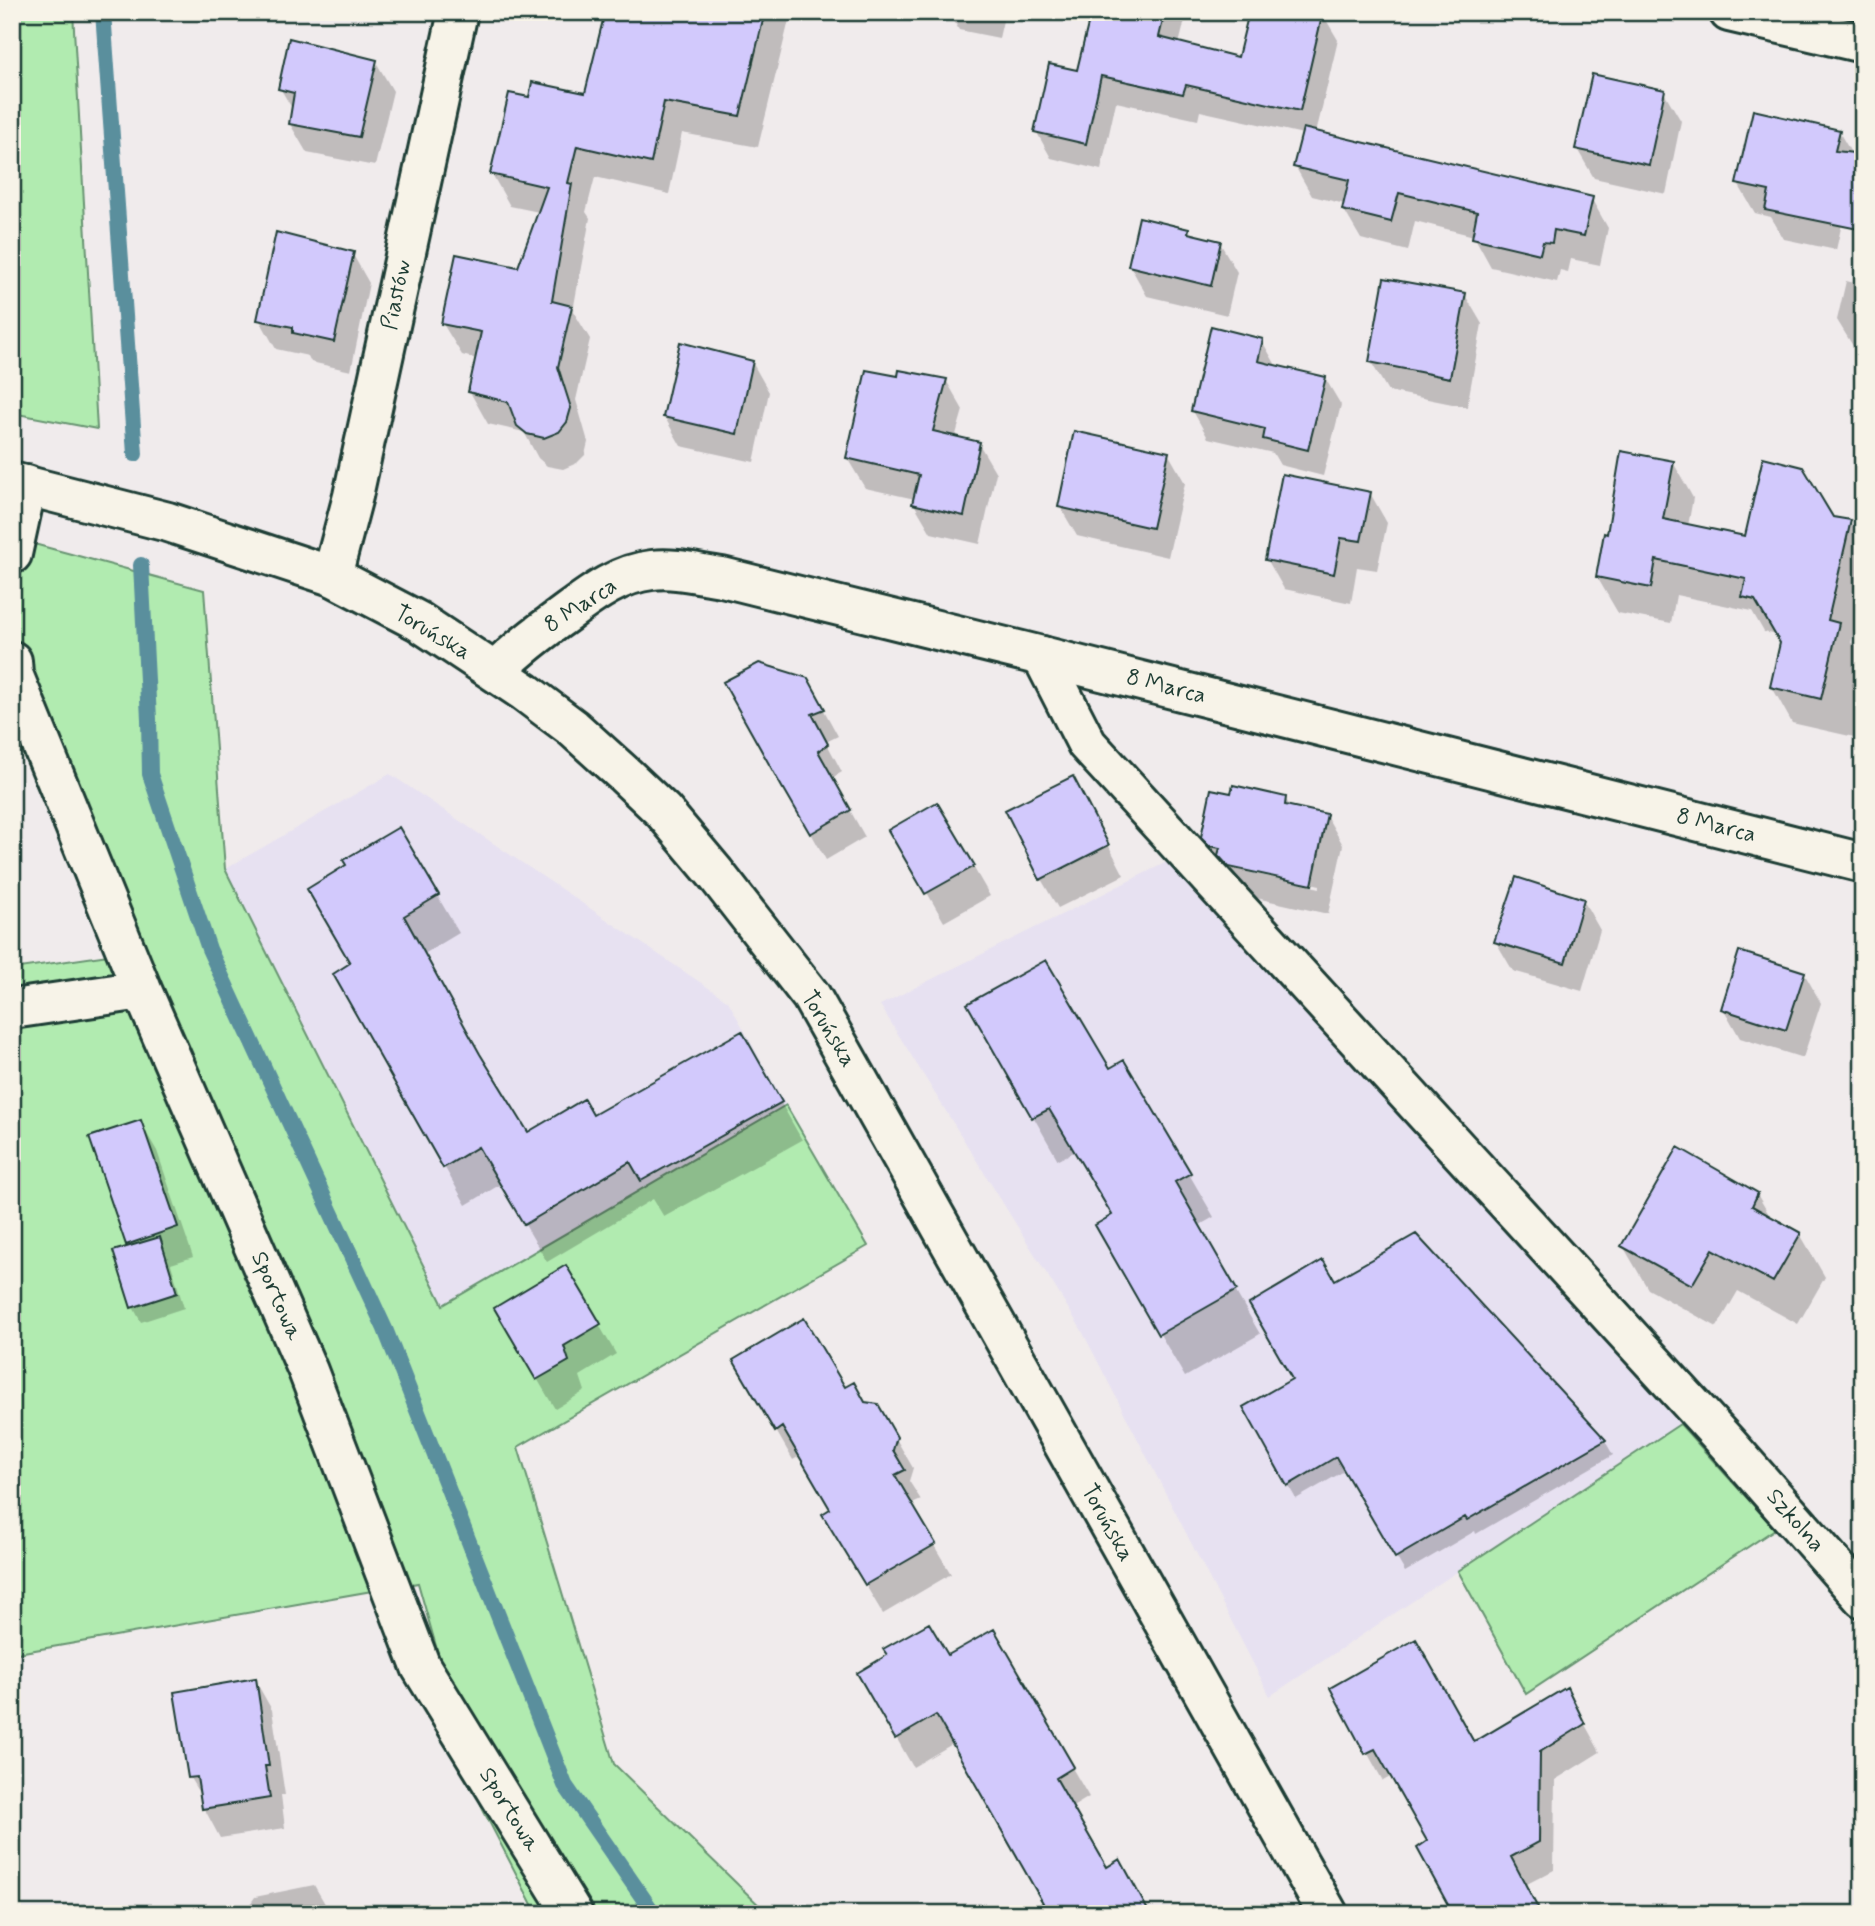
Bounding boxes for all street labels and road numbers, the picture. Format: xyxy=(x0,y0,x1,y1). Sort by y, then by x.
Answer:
street label: Piastów xyxy=(375,257,419,333)
street label: 8 Marca xyxy=(539,571,623,641)
street label: Toruńska xyxy=(388,598,476,668)
street label: 8 Marca xyxy=(1123,663,1209,711)
street label: 8 Marca xyxy=(1673,802,1759,850)
street label: Toruńska xyxy=(793,985,863,1073)
street label: Sportowa xyxy=(243,1247,309,1345)
street label: Toruńska xyxy=(1073,1479,1141,1567)
street label: Szkolna xyxy=(1759,1483,1831,1559)
street label: Sportowa xyxy=(471,1762,547,1858)

